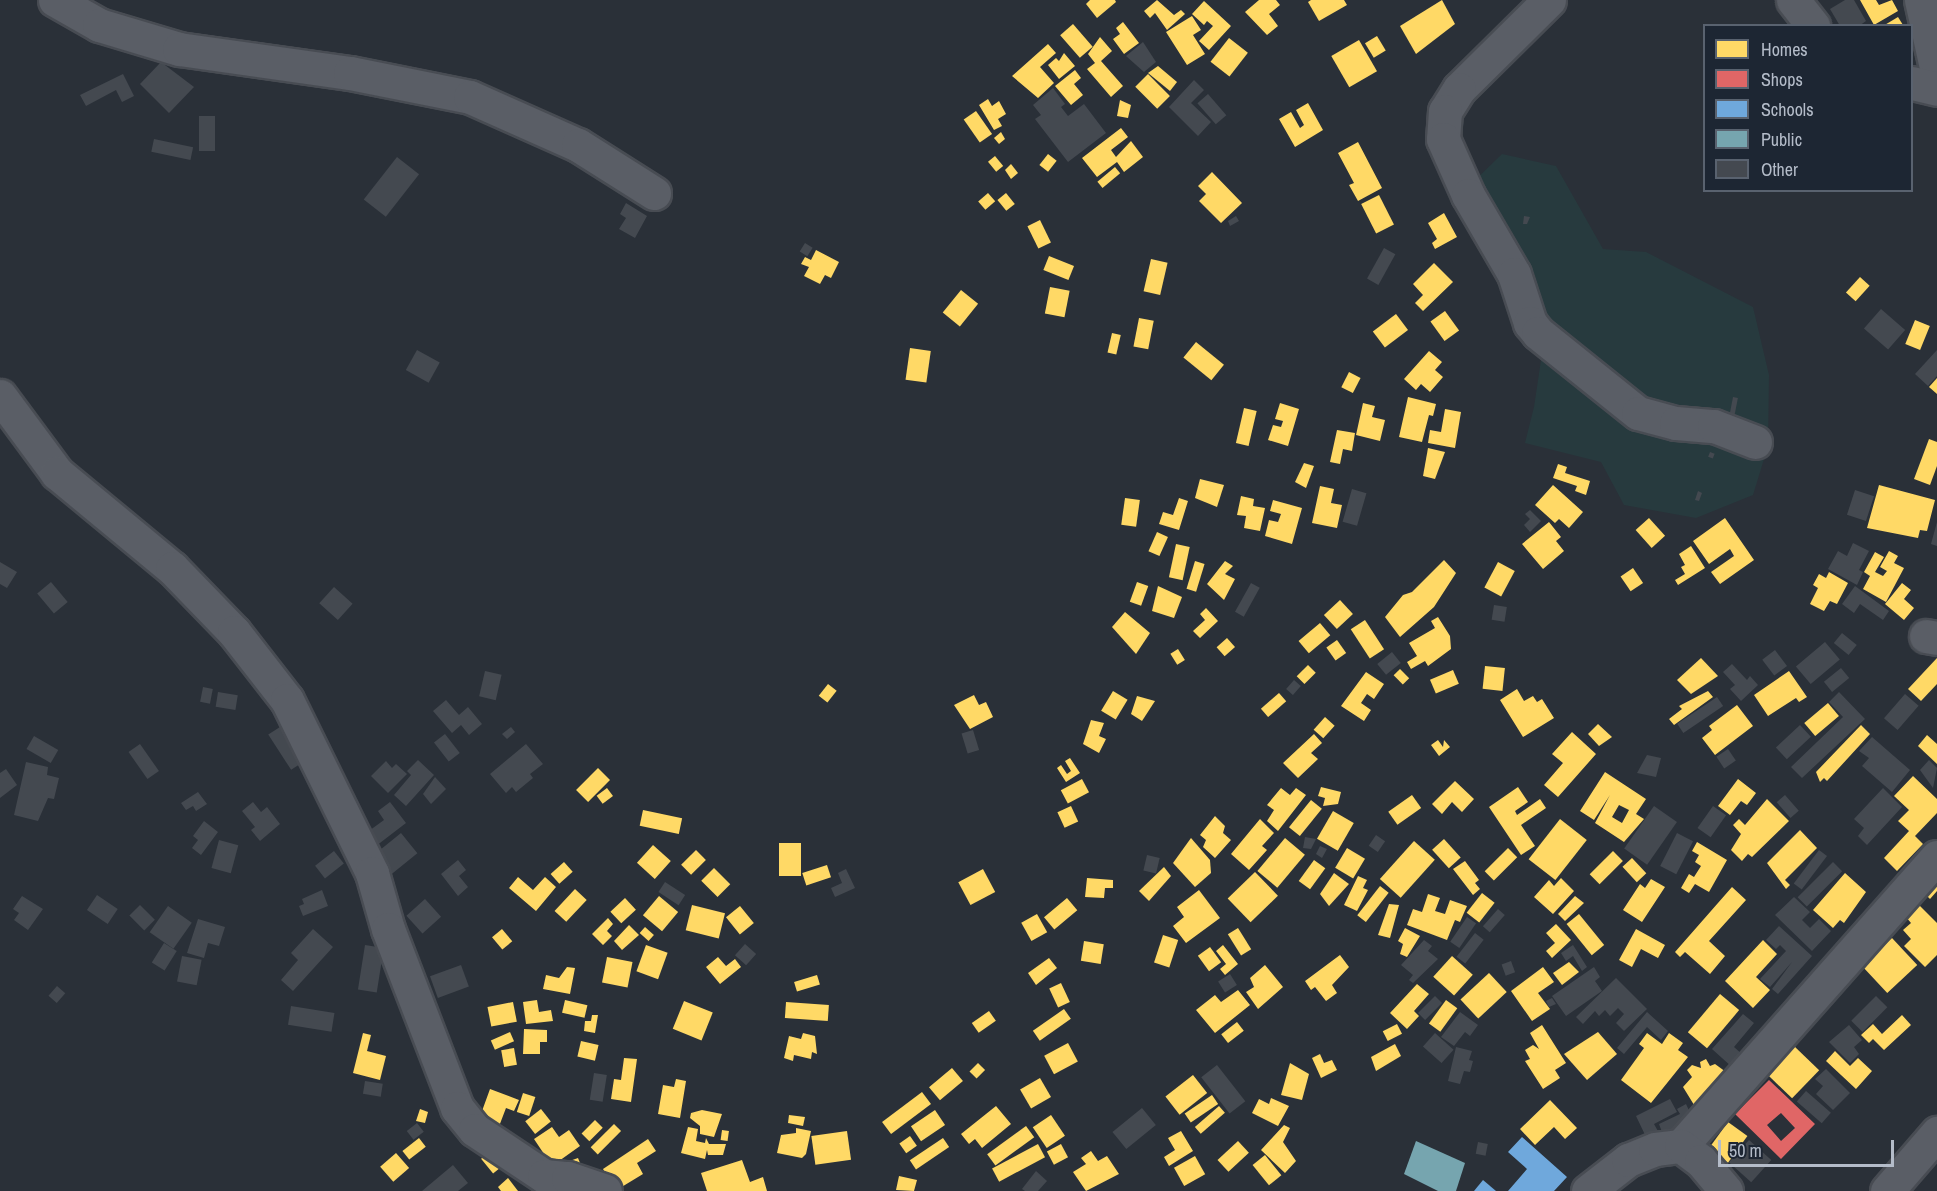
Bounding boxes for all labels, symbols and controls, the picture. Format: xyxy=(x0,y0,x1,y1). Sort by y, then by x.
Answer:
legend xyxy=(1703,24,1913,192)
text: Homes xyxy=(1761,37,1808,62)
text: Shops xyxy=(1761,67,1803,92)
text: Schools xyxy=(1761,97,1814,122)
text: Public xyxy=(1761,127,1802,152)
text: Other xyxy=(1761,157,1798,182)
scale bar xyxy=(1721,1128,1896,1166)
text: 50 m xyxy=(1729,1138,1762,1163)

